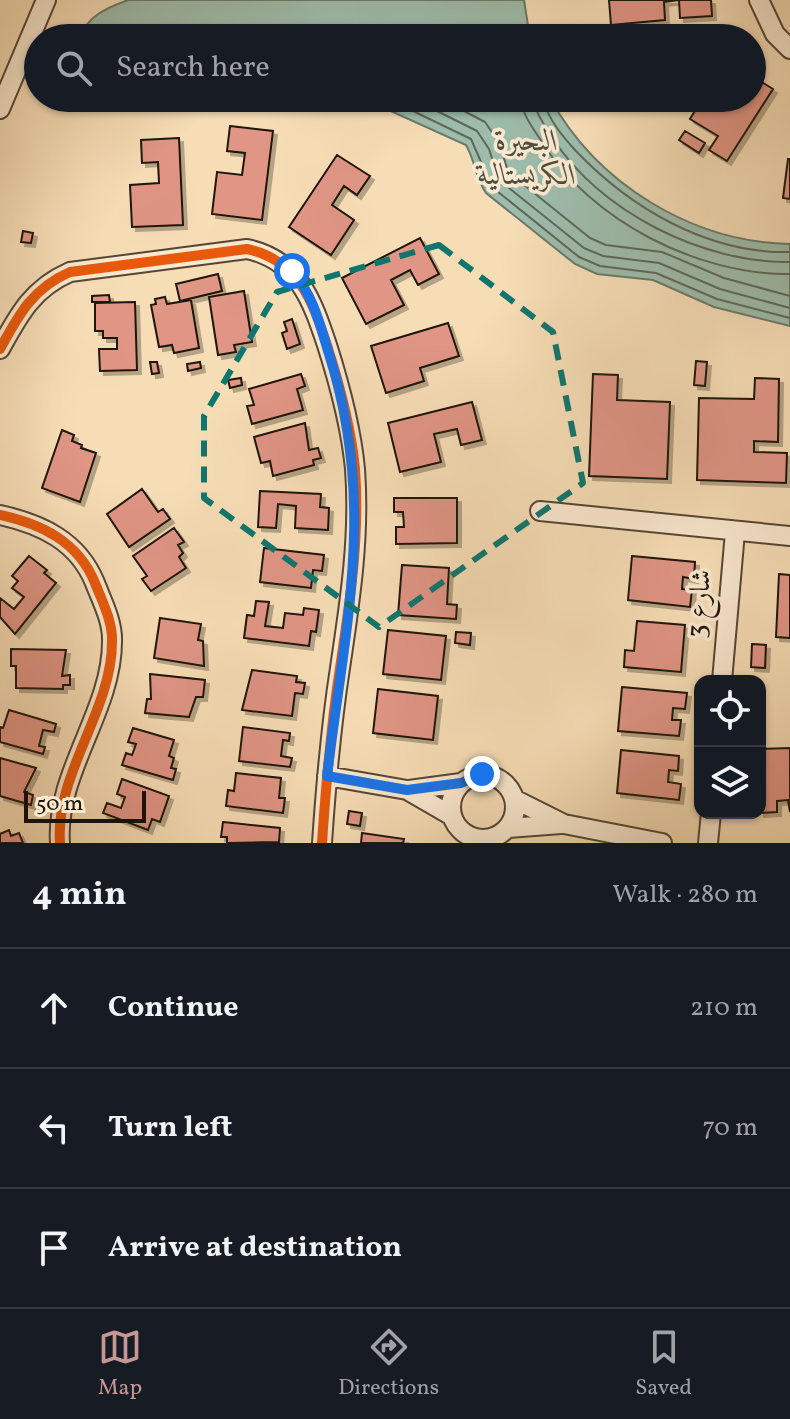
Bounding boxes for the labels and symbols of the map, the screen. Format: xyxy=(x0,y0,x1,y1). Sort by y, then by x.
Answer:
water label: البحيرة الكريستالية xyxy=(474,121,577,197)
route start xyxy=(274,253,310,289)
street label: شارع 3 xyxy=(678,568,724,640)
route end xyxy=(464,756,500,792)
scale bar xyxy=(24,787,146,823)

